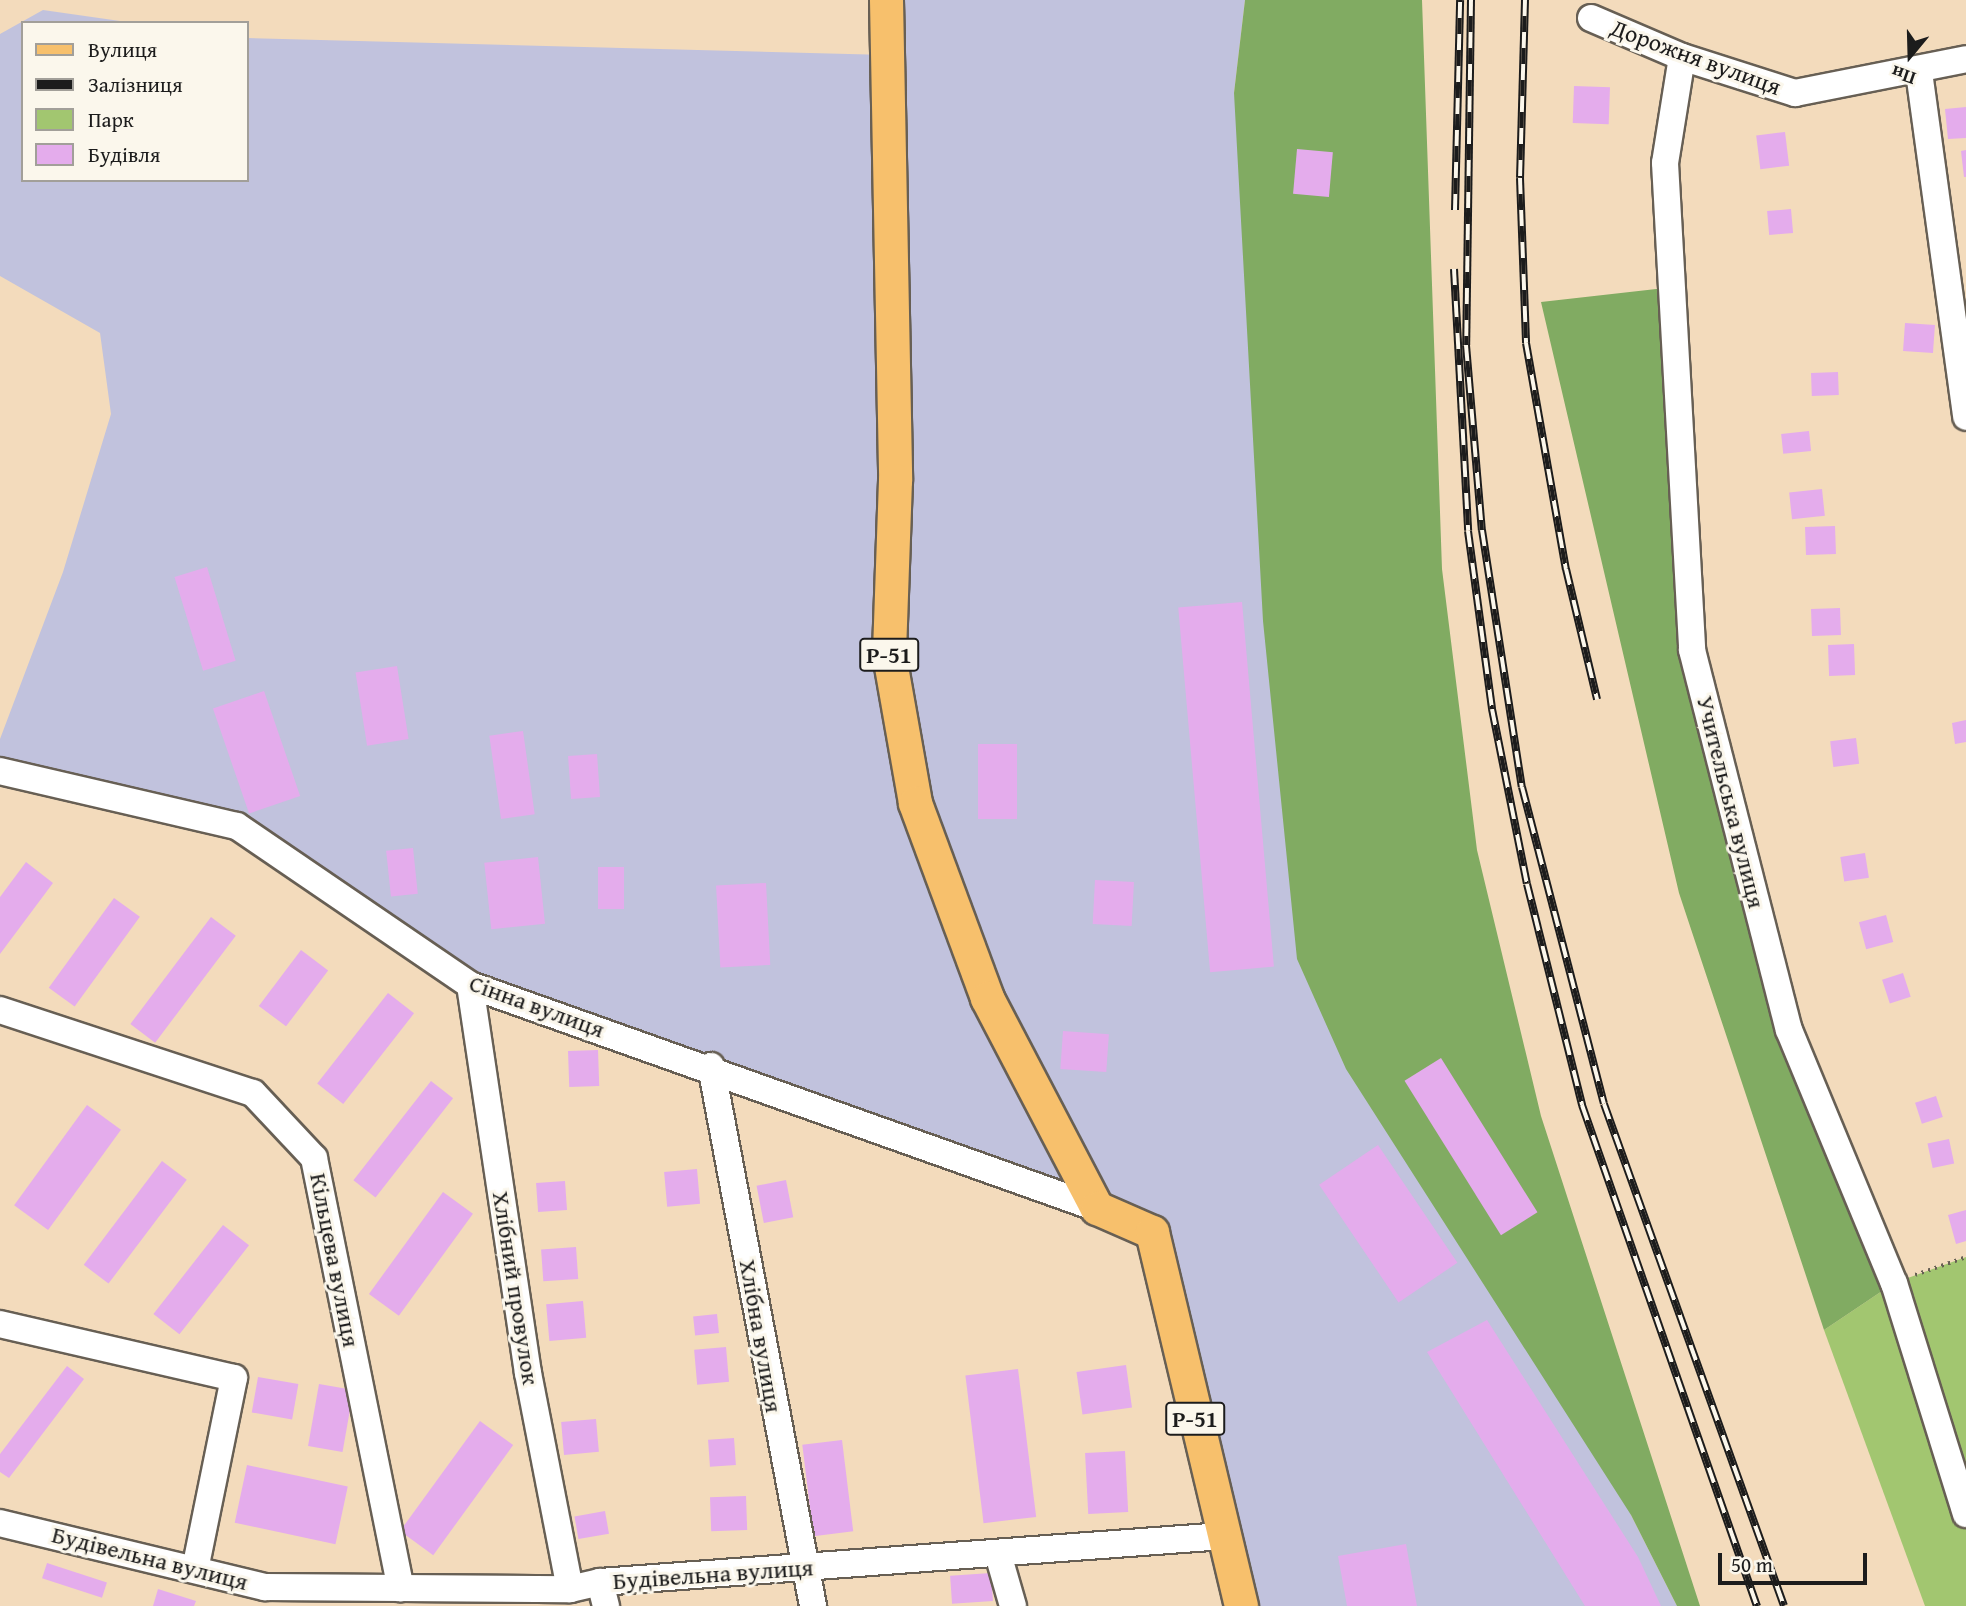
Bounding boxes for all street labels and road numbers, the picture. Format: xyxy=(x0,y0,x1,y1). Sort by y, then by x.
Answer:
street label: Дорожня вулиця xyxy=(1607,13,1785,101)
road number: Р-51 xyxy=(858,636,920,674)
street label: Учительська вулиця xyxy=(1691,693,1771,911)
street label: Сінна вулиця xyxy=(466,968,608,1044)
street label: Кільцева вулиця xyxy=(304,1171,366,1349)
street label: Хлібний провулок xyxy=(486,1189,546,1387)
street label: Хлібна вулиця xyxy=(733,1257,789,1415)
road number: Р-51 xyxy=(1164,1400,1226,1438)
street label: Будівельна вулиця xyxy=(49,1520,251,1596)
street label: Будівельна вулиця xyxy=(612,1553,814,1595)

